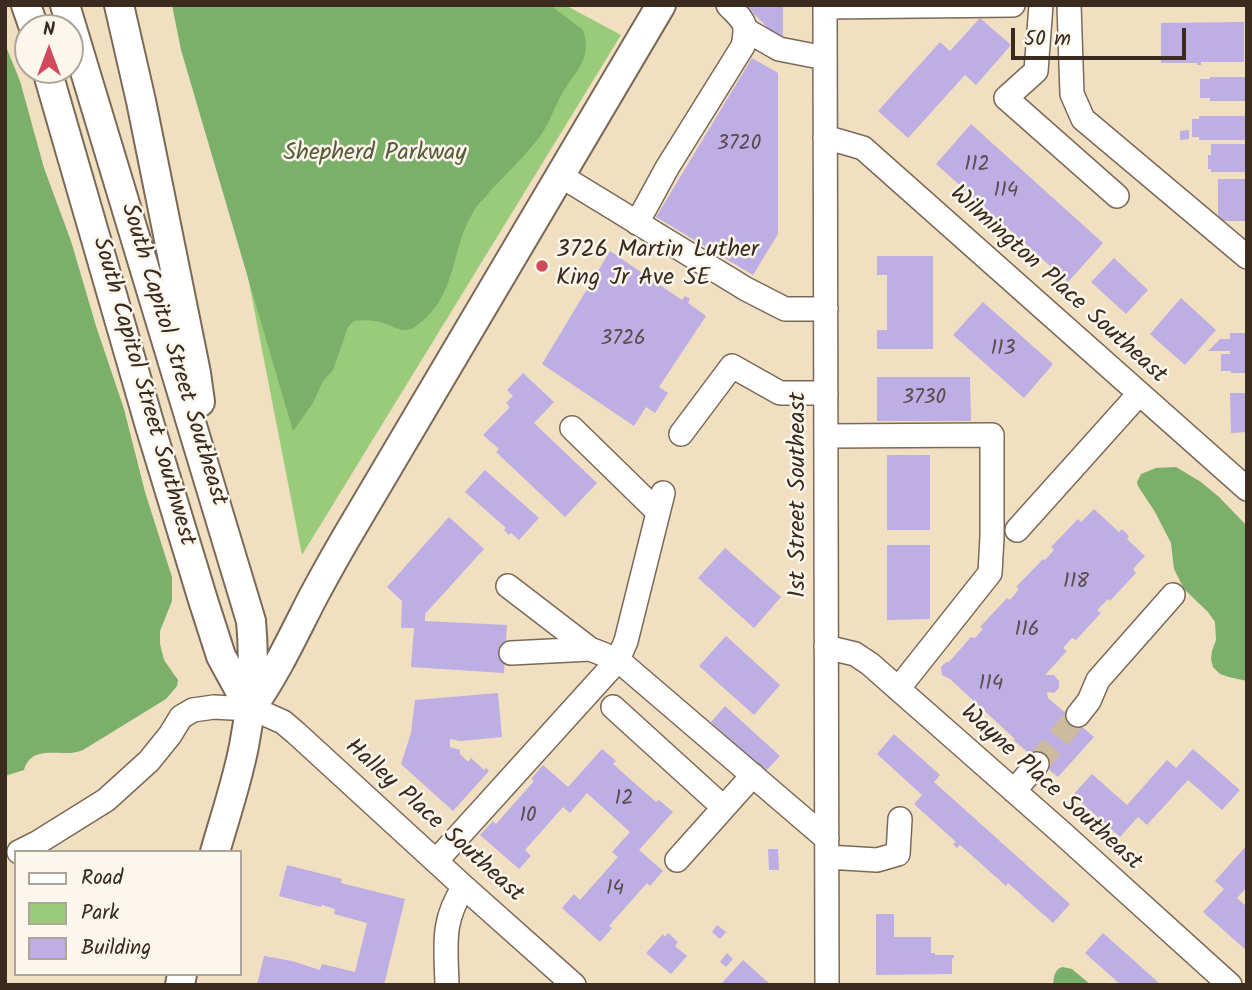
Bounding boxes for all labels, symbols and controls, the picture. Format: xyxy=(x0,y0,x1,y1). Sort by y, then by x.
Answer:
north arrow xyxy=(14,14,84,84)
scale bar xyxy=(1014,14,1189,58)
text: N xyxy=(43,15,55,45)
text: 50 m xyxy=(1024,23,1071,56)
house number: 3720 xyxy=(717,132,761,158)
park label: Shepherd Parkway xyxy=(283,141,467,169)
house number: 112 xyxy=(964,153,990,179)
house number: 114 xyxy=(994,179,1018,205)
street label: Wilmington Place Southeast xyxy=(943,181,1171,391)
street label: South Capitol Street Southeast xyxy=(112,200,232,510)
street label: South Capitol Street Southwest xyxy=(84,234,200,550)
place label: 3726 Martin Luther King Jr Ave SE xyxy=(556,238,759,294)
marker: 3726 Martin Luther King Jr Ave SE xyxy=(534,258,550,274)
house number: 3726 xyxy=(600,327,646,353)
house number: 113 xyxy=(990,337,1016,363)
house number: 3730 xyxy=(902,386,946,412)
street label: 1st Street Southeast xyxy=(786,392,814,598)
house number: 118 xyxy=(1063,570,1089,596)
house number: 116 xyxy=(1015,618,1039,644)
house number: 114 xyxy=(979,672,1003,698)
street label: Wayne Place Southeast xyxy=(953,700,1147,878)
street label: Halley Place Southeast xyxy=(338,734,528,910)
house number: 12 xyxy=(615,787,633,813)
house number: 10 xyxy=(519,804,537,830)
legend xyxy=(14,850,242,976)
text: Road xyxy=(81,862,123,895)
house number: 14 xyxy=(606,877,624,903)
text: Park xyxy=(81,897,119,930)
text: Building xyxy=(81,932,151,965)

